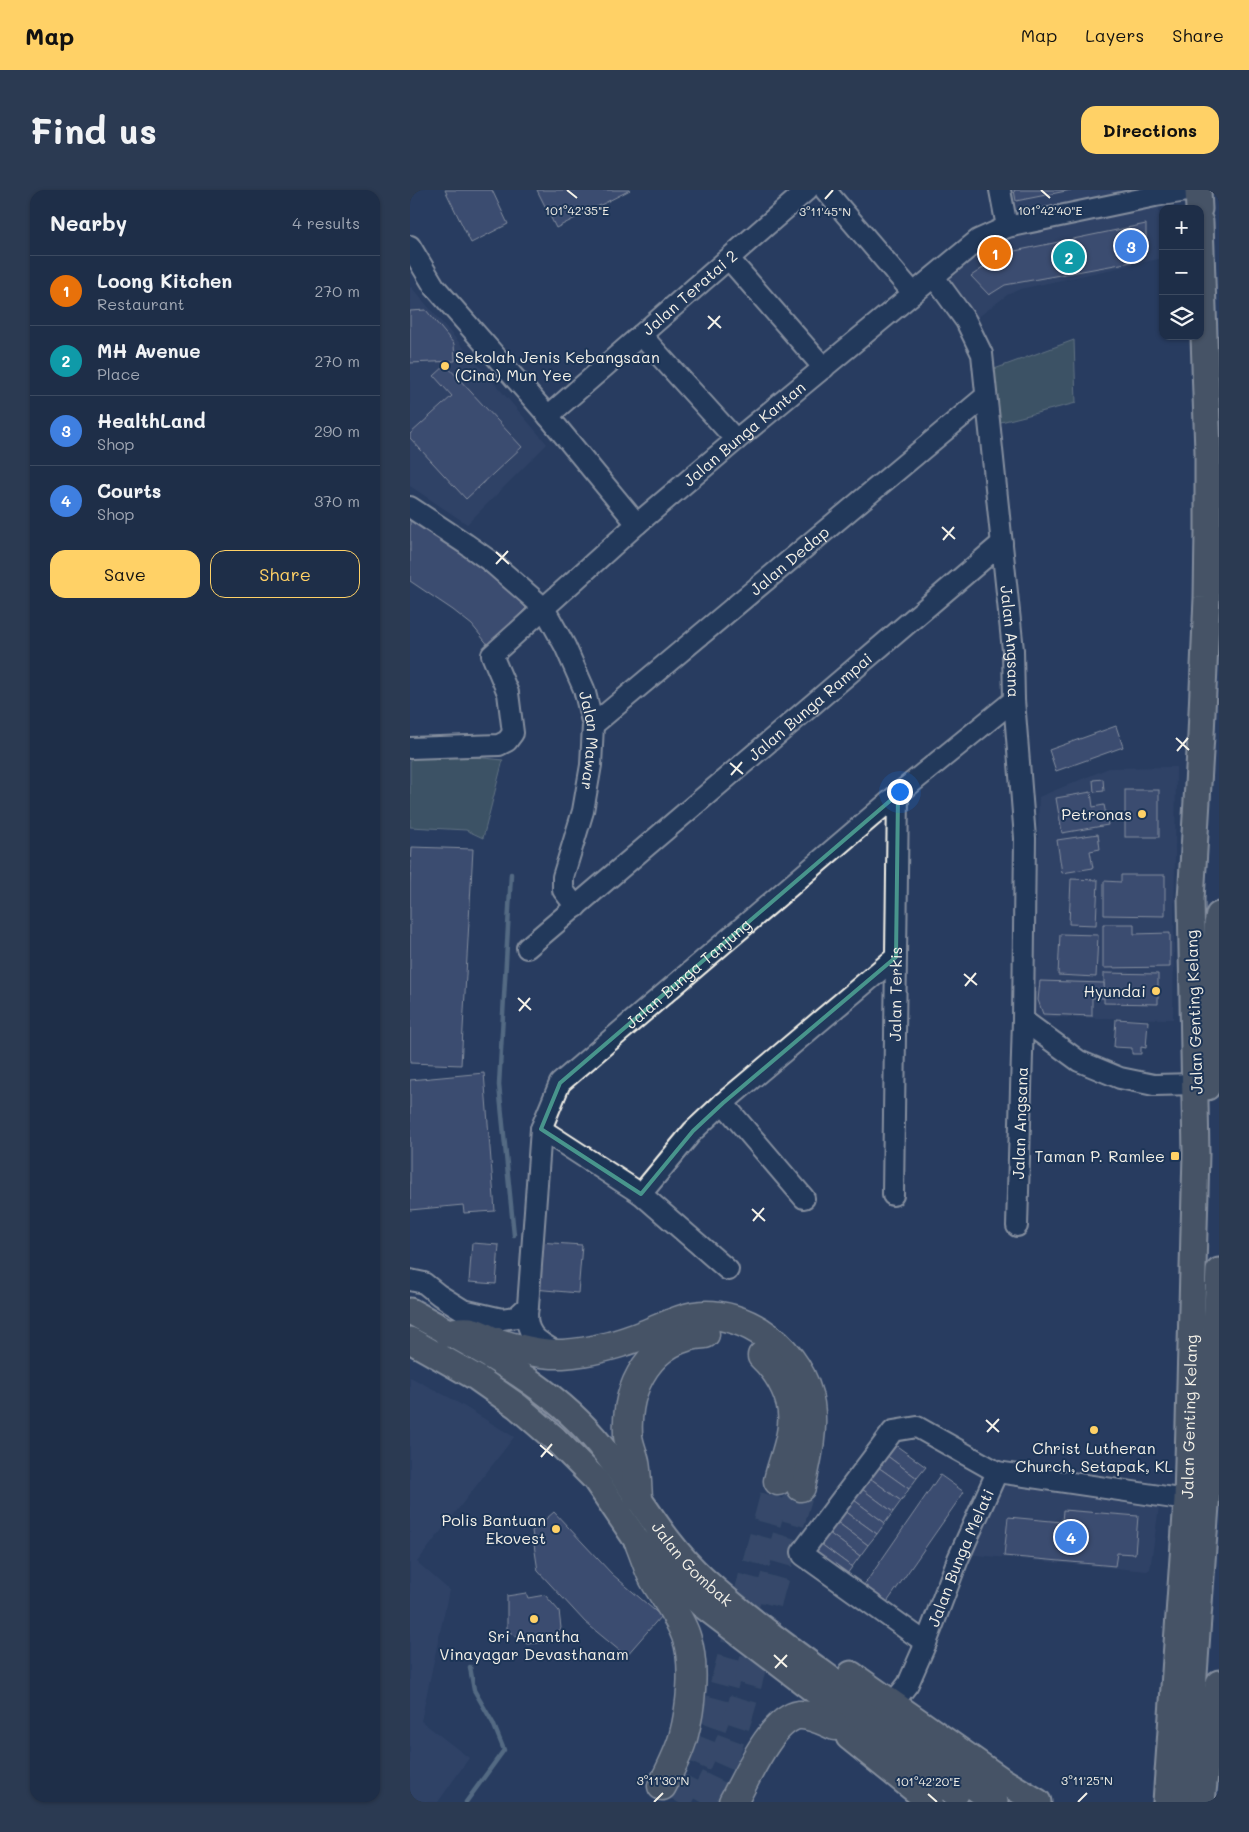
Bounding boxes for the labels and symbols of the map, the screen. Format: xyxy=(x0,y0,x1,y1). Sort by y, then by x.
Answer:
text: 101°42'35"E xyxy=(545,202,609,218)
text: 101°42'40"E xyxy=(1018,202,1082,218)
text: 3°11'45"N xyxy=(799,203,851,219)
pin: 3 xyxy=(1115,227,1147,265)
pin: 1 xyxy=(979,234,1011,272)
pin: 2 xyxy=(1053,238,1085,276)
street label: Jalan Teratai 2 xyxy=(637,245,741,339)
place label: Sekolah Jenis Kebangsaan (Cina) Mun Yee xyxy=(455,346,660,385)
marker: Sekolah Jenis Kebangsaan (Cina) Mun Yee xyxy=(439,360,451,372)
street label: Jalan Bunga Kantan xyxy=(678,376,809,491)
street label: Jalan Dedap xyxy=(745,521,833,600)
street label: Jalan Angsana xyxy=(996,584,1025,698)
street label: Jalan Bunga Rampai xyxy=(743,648,876,765)
street label: Jalan Mawar xyxy=(575,689,604,792)
your location xyxy=(887,779,913,805)
place label: Petronas xyxy=(1061,803,1132,824)
marker: Petronas xyxy=(1136,808,1148,820)
street label: Jalan Bunga Tanjung xyxy=(621,914,755,1033)
street label: Jalan Genting Kelang xyxy=(1180,930,1207,1094)
street label: Jalan Terkis xyxy=(884,946,906,1042)
place label: Hyundai xyxy=(1084,980,1146,1001)
marker: Hyundai xyxy=(1150,985,1162,997)
street label: Jalan Angsana xyxy=(1007,1066,1032,1180)
place label: Taman P. Ramlee xyxy=(1035,1145,1165,1166)
marker: Taman P. Ramlee xyxy=(1169,1150,1181,1162)
street label: Jalan Genting Kelang xyxy=(1176,1334,1201,1499)
marker: Christ Lutheran Church, Setapak, KL xyxy=(1088,1424,1100,1436)
place label: Christ Lutheran Church, Setapak, KL xyxy=(1015,1437,1174,1476)
street label: Jalan Bunga Melati xyxy=(922,1485,998,1629)
place label: Polis Bantuan Ekovest xyxy=(442,1509,546,1548)
street label: Jalan Gombak xyxy=(647,1517,738,1611)
pin: 4 xyxy=(1055,1518,1087,1556)
marker: Polis Bantuan Ekovest xyxy=(550,1523,562,1535)
marker: Sri Anantha Vinayagar Devasthanam xyxy=(528,1613,540,1625)
place label: Sri Anantha Vinayagar Devasthanam xyxy=(439,1625,629,1664)
text: 3°11'30"N xyxy=(637,1772,689,1788)
text: 3°11'25"N xyxy=(1061,1772,1113,1788)
text: 101°42'20"E xyxy=(896,1773,960,1789)

